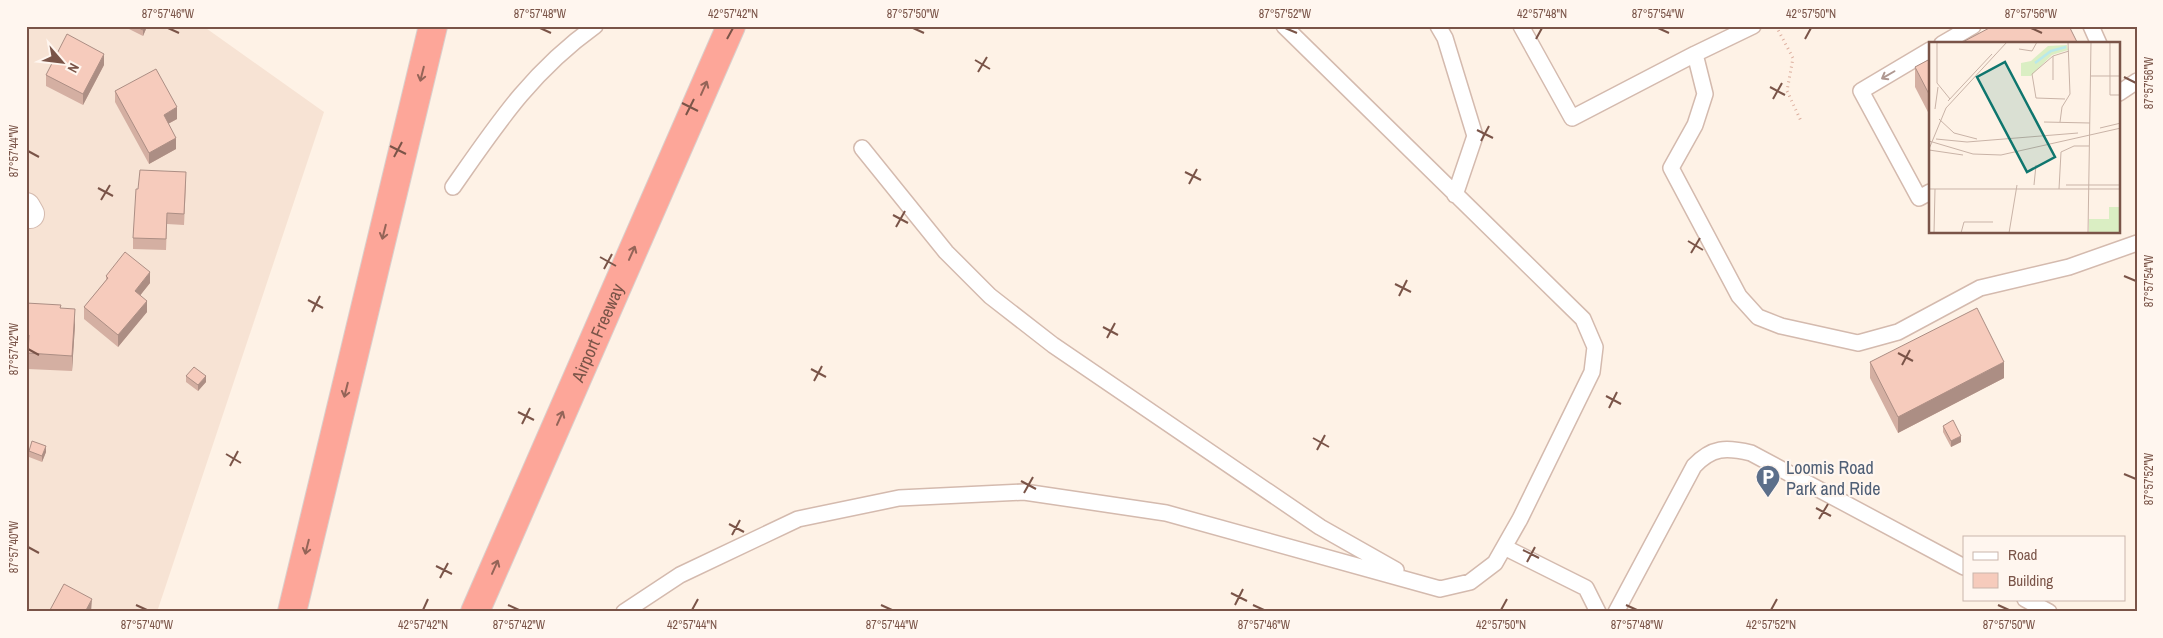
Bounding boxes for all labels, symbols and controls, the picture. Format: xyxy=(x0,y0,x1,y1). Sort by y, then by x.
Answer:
text: 87°57'46"W xyxy=(142,6,195,22)
text: 87°57'48"W xyxy=(514,6,567,22)
text: 42°57'42"N xyxy=(708,6,758,22)
text: 87°57'50"W xyxy=(887,6,940,22)
text: 87°57'52"W xyxy=(1259,6,1312,22)
text: 42°57'48"N xyxy=(1517,6,1567,22)
text: 87°57'54"W xyxy=(1632,6,1685,22)
text: 42°57'50"N xyxy=(1786,6,1836,22)
text: 87°57'56"W xyxy=(2005,6,2058,22)
north arrow xyxy=(38,38,88,88)
inset map xyxy=(1929,42,2120,234)
text: 87°57'56"W xyxy=(2141,56,2157,109)
text: N xyxy=(64,60,83,76)
one-way arrow xyxy=(417,65,426,81)
one-way arrow xyxy=(1882,70,1896,80)
one-way arrow xyxy=(699,81,709,96)
text: 87°57'44"W xyxy=(6,124,22,177)
one-way arrow xyxy=(379,223,388,239)
one-way arrow xyxy=(627,246,637,261)
text: 87°57'54"W xyxy=(2141,254,2157,307)
street label: Airport Freeway xyxy=(564,279,630,387)
text: 87°57'42"W xyxy=(6,322,22,375)
one-way arrow xyxy=(341,381,350,397)
one-way arrow xyxy=(555,411,565,426)
text: 87°57'52"W xyxy=(2141,452,2157,505)
place label: Loomis Road Park and Ride xyxy=(1786,455,1880,501)
parking icon: Loomis Road Park and Ride xyxy=(1755,464,1781,498)
text: 87°57'40"W xyxy=(6,520,22,573)
legend xyxy=(1963,536,2126,600)
one-way arrow xyxy=(302,539,311,555)
text: Road xyxy=(2008,544,2037,565)
one-way arrow xyxy=(490,560,500,575)
text: Building xyxy=(2008,570,2053,591)
text: 87°57'40"W xyxy=(121,617,174,633)
text: 42°57'42"N xyxy=(398,617,448,633)
text: 87°57'42"W xyxy=(493,617,546,633)
text: 42°57'44"N xyxy=(667,617,717,633)
text: 87°57'44"W xyxy=(866,617,919,633)
text: 87°57'46"W xyxy=(1238,617,1291,633)
text: 42°57'50"N xyxy=(1476,617,1526,633)
text: 87°57'48"W xyxy=(1611,617,1664,633)
text: 42°57'52"N xyxy=(1746,617,1796,633)
text: 87°57'50"W xyxy=(1983,617,2036,633)

